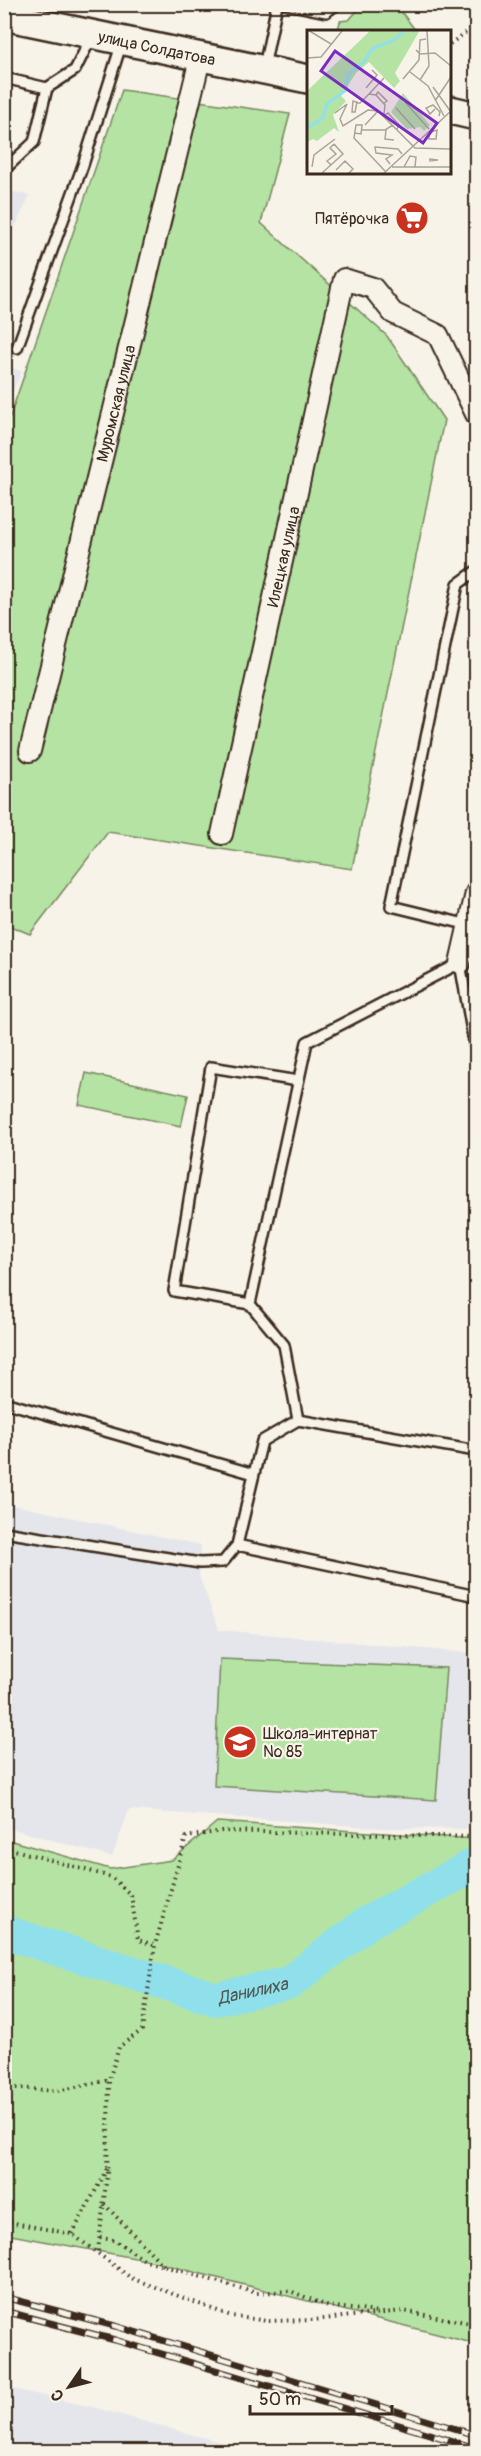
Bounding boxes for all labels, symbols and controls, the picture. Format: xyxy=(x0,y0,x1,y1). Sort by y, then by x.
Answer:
street label: улица Солдатова xyxy=(95,27,217,71)
inset map xyxy=(307,30,451,174)
supermarket icon: Пятёрочка xyxy=(394,200,430,236)
place label: Пятёрочка xyxy=(315,209,389,229)
street label: Муромская улица xyxy=(92,343,140,464)
street label: Илецкая улица xyxy=(263,505,305,609)
school or university icon: Школа-интернат № 85 xyxy=(222,1724,258,1760)
place label: Школа-интернат № 85 xyxy=(263,1724,378,1762)
water label: Данилиха xyxy=(215,1972,292,2010)
north arrow xyxy=(39,2357,99,2417)
scale bar xyxy=(250,2378,392,2416)
text: С xyxy=(46,2385,69,2405)
text: 50 m xyxy=(259,2388,301,2411)

